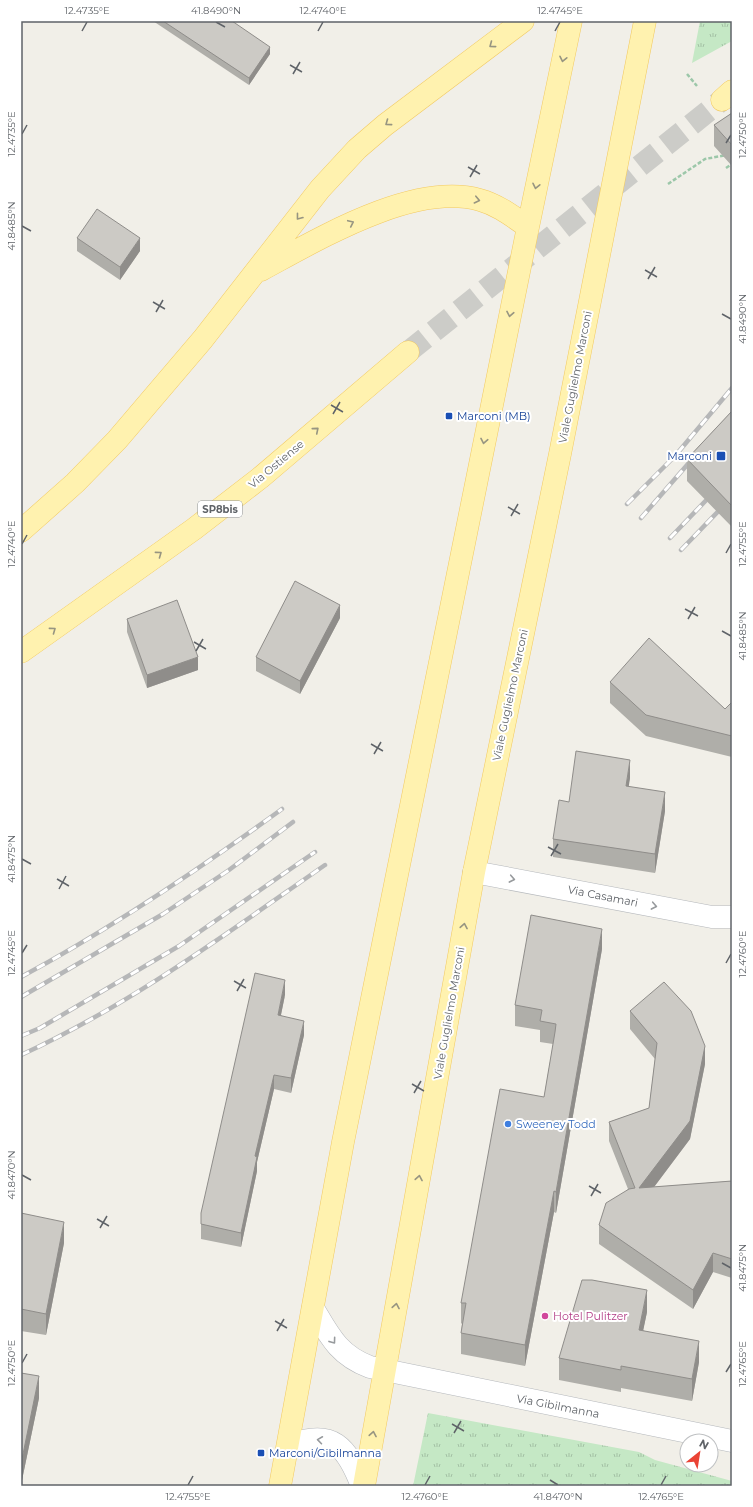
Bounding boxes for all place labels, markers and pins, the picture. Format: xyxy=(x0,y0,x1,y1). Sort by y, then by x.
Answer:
place label: Marconi (MB) xyxy=(457,409,531,423)
marker: Marconi (MB) xyxy=(444,411,454,421)
place label: Marconi xyxy=(667,449,712,463)
marker: Marconi xyxy=(715,450,727,462)
place label: Sweeney Todd xyxy=(516,1117,596,1131)
marker: Sweeney Todd xyxy=(503,1119,513,1129)
place label: Hotel Pulitzer xyxy=(553,1309,628,1323)
marker: Hotel Pulitzer xyxy=(540,1311,550,1321)
place label: Marconi/Gibilmanna xyxy=(269,1446,381,1460)
marker: Marconi/Gibilmanna xyxy=(256,1448,266,1458)

